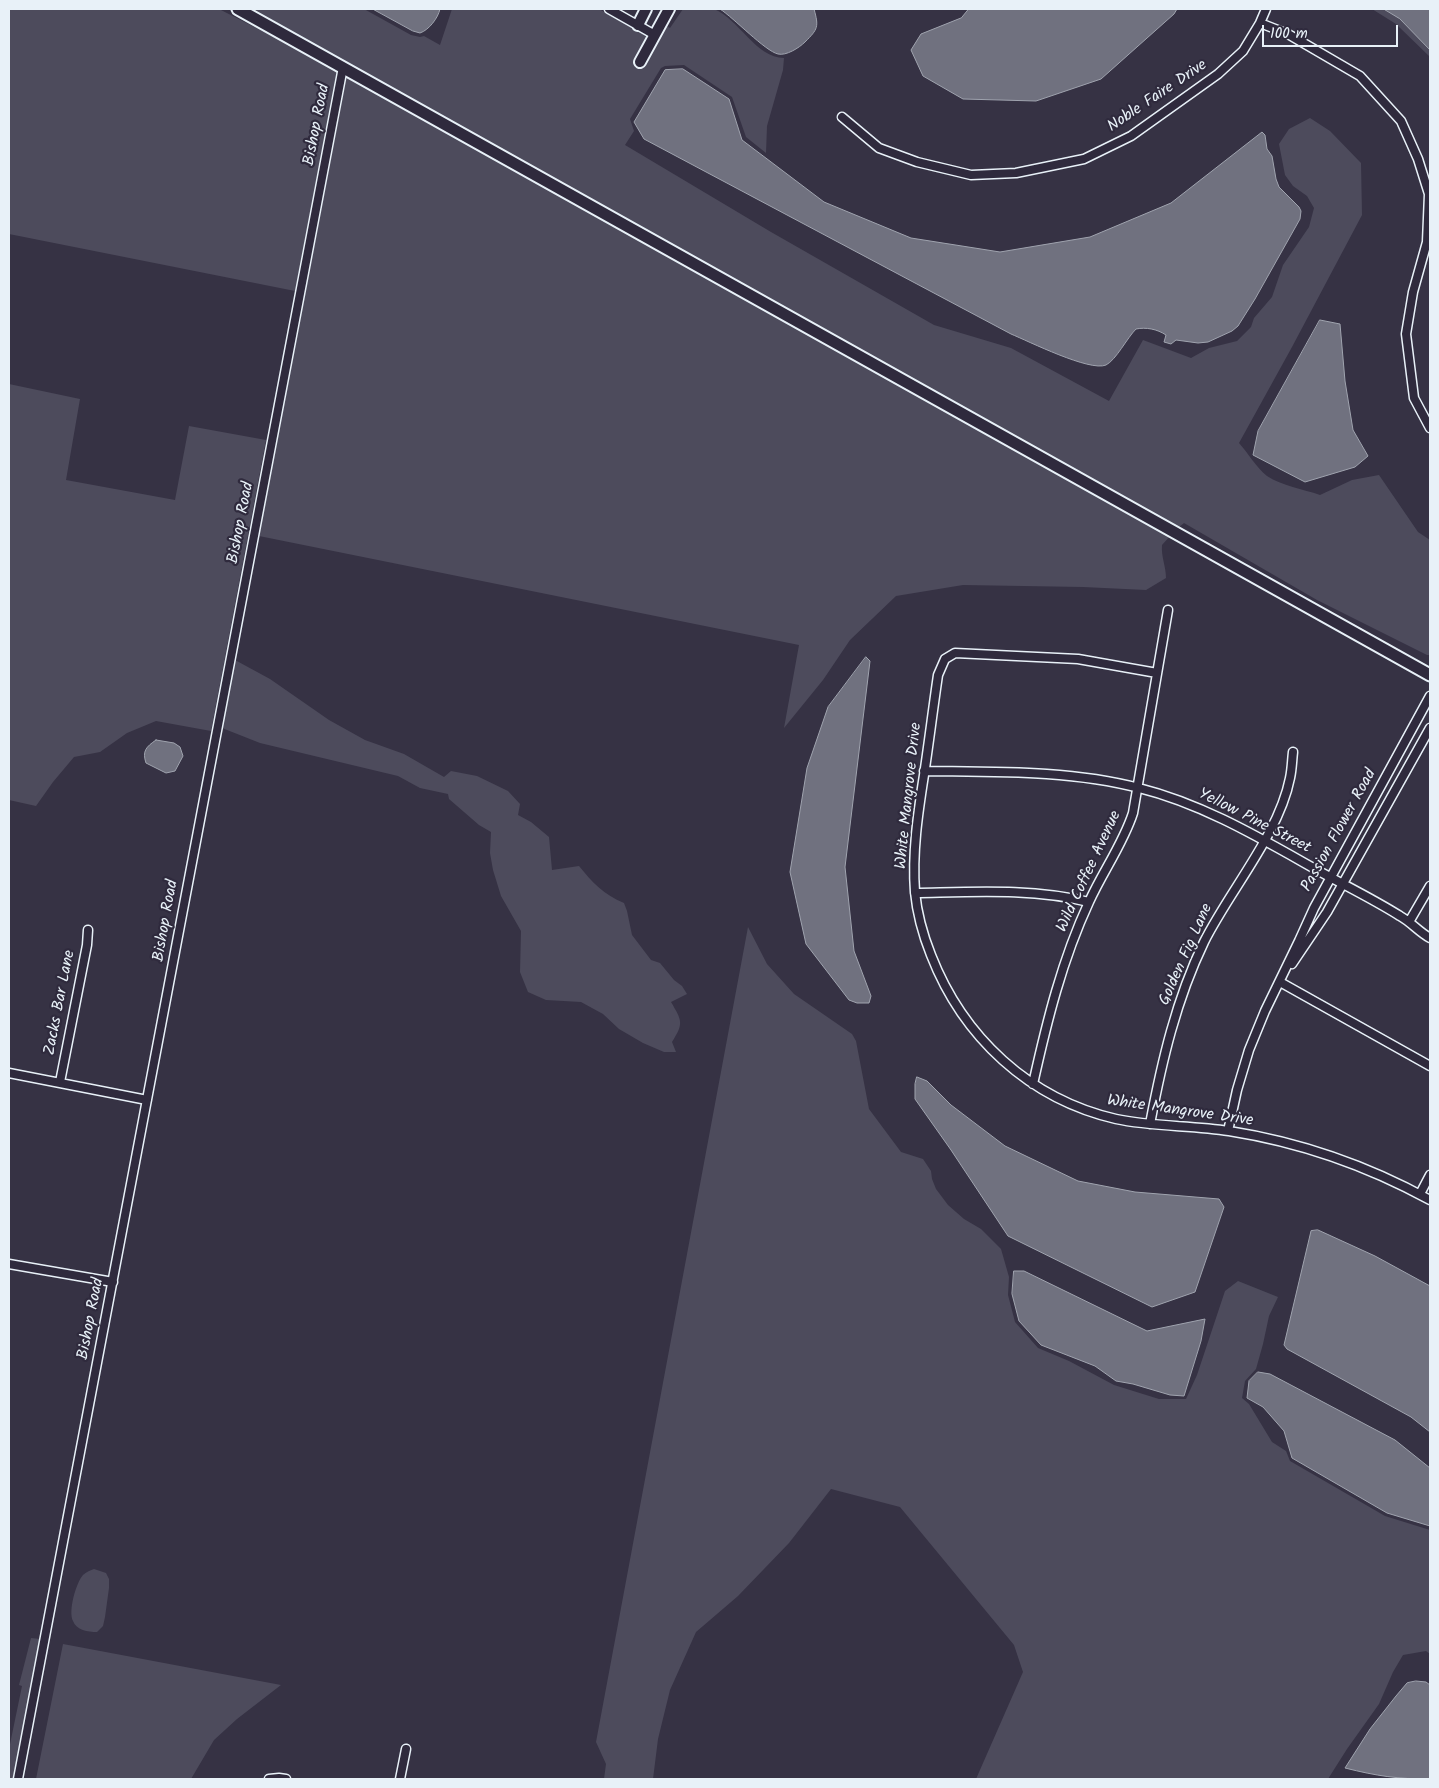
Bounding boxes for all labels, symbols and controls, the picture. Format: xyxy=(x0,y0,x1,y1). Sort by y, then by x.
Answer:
scale bar xyxy=(1264,15,1400,47)
text: 100 m xyxy=(1270,22,1308,46)
street label: Noble Faire Drive xyxy=(1105,57,1211,137)
street label: Bishop Road xyxy=(301,83,335,167)
street label: Bishop Road xyxy=(225,481,259,565)
street label: White Mangrove Drive xyxy=(893,722,927,870)
street label: Passion Flower Road xyxy=(1298,766,1382,896)
street label: Yellow Pine Street xyxy=(1194,785,1314,859)
street label: Wild Coffee Avenue xyxy=(1054,808,1126,936)
street label: Bishop Road xyxy=(150,879,184,963)
street label: Golden Fig Lane xyxy=(1156,901,1218,1009)
street label: Zacks Bar Lane xyxy=(41,949,81,1057)
street label: White Mangrove Drive xyxy=(1106,1092,1254,1132)
street label: Bishop Road xyxy=(75,1277,109,1361)

